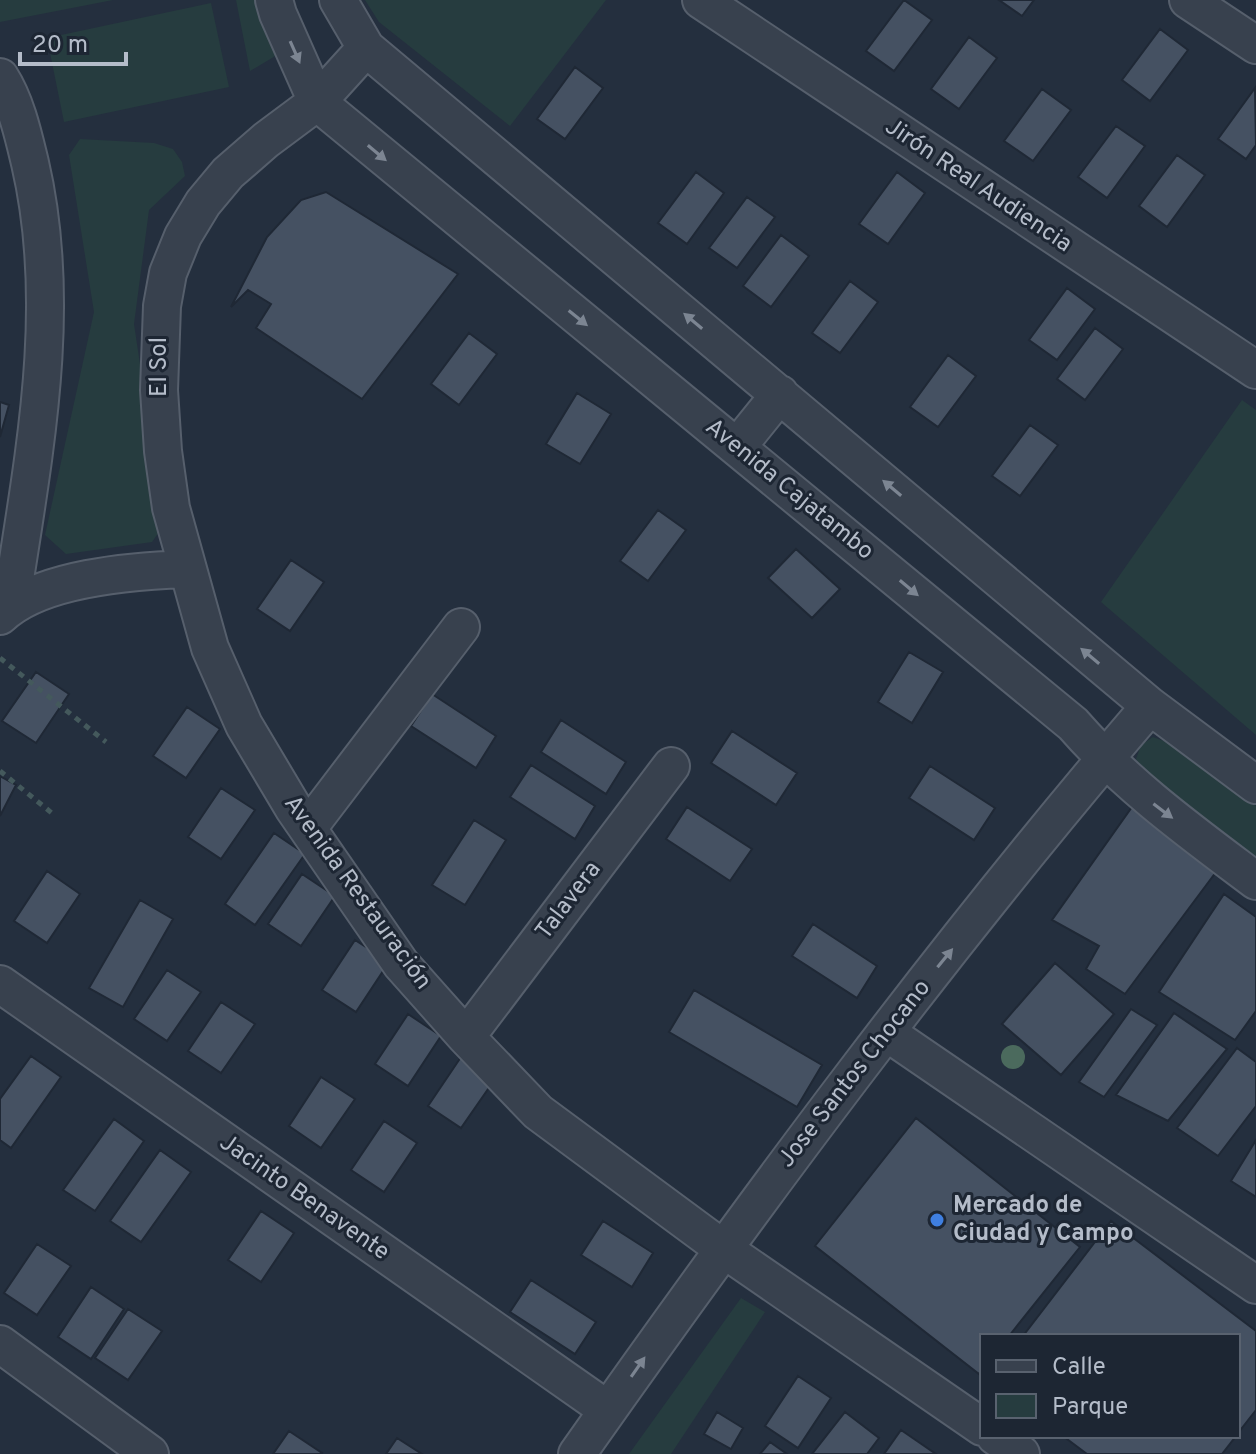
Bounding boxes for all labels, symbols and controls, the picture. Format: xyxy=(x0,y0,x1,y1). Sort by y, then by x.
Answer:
scale bar xyxy=(20,16,126,66)
text: 20 m xyxy=(32,31,88,61)
one-way arrow xyxy=(288,40,301,63)
street label: Jirón Real Audiencia xyxy=(879,112,1077,260)
one-way arrow xyxy=(367,144,387,161)
one-way arrow xyxy=(568,309,588,326)
one-way arrow xyxy=(683,313,703,330)
street label: El Sol xyxy=(145,337,175,397)
street label: Avenida Cajatambo xyxy=(699,413,879,567)
one-way arrow xyxy=(882,480,902,497)
one-way arrow xyxy=(899,579,919,596)
one-way arrow xyxy=(1081,648,1101,665)
street label: Avenida Restauración xyxy=(276,790,438,996)
one-way arrow xyxy=(1153,802,1173,818)
street label: Talavera xyxy=(530,856,608,946)
one-way arrow xyxy=(936,948,953,968)
street label: Jose Santos Chocano xyxy=(772,974,938,1174)
street label: Jacinto Benavente xyxy=(213,1128,395,1268)
place label: Mercado de Ciudad y Campo xyxy=(953,1191,1134,1249)
marker: Mercado de Ciudad y Campo xyxy=(928,1211,946,1229)
legend xyxy=(980,1334,1240,1438)
text: Calle xyxy=(1052,1353,1106,1383)
one-way arrow xyxy=(630,1357,645,1378)
text: Parque xyxy=(1052,1393,1128,1423)

